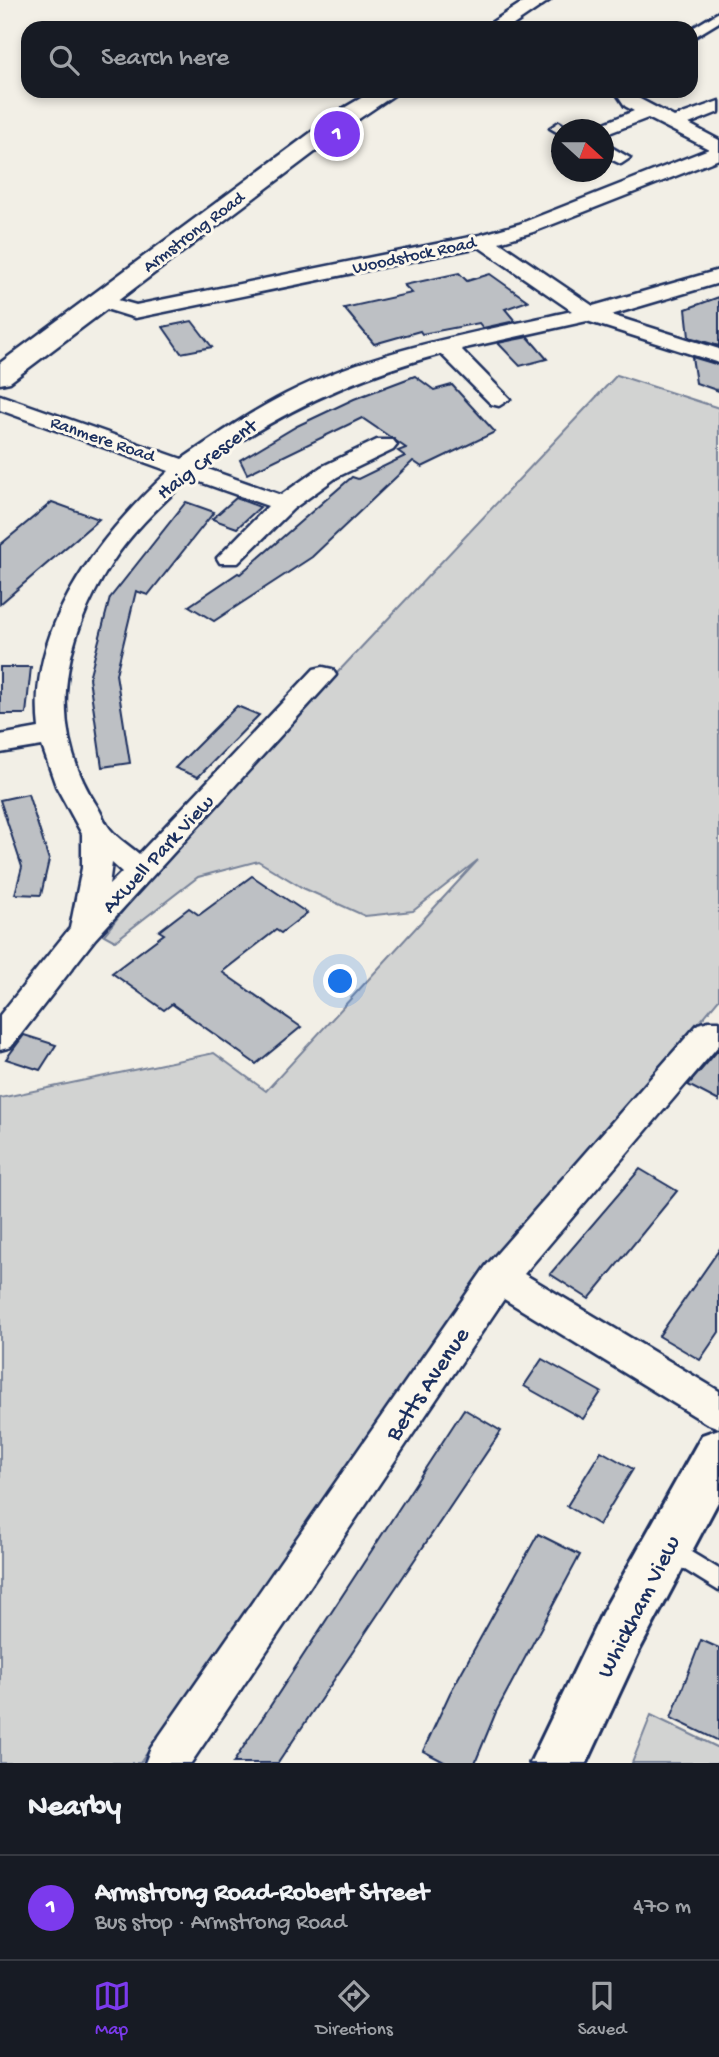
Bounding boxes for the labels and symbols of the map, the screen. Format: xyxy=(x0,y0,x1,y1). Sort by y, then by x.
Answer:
pin: 1 xyxy=(314,108,360,160)
north arrow xyxy=(551,119,614,182)
street label: Armstrong Road xyxy=(140,187,251,278)
street label: Woodstock Road xyxy=(351,233,480,280)
street label: Ranmere Road xyxy=(47,413,159,469)
street label: Haig Crescent xyxy=(153,414,265,507)
street label: Axwell Park View xyxy=(98,790,221,920)
your location xyxy=(323,964,357,998)
street label: Betts Avenue xyxy=(380,1322,478,1448)
street label: Whickham View xyxy=(592,1531,689,1684)

